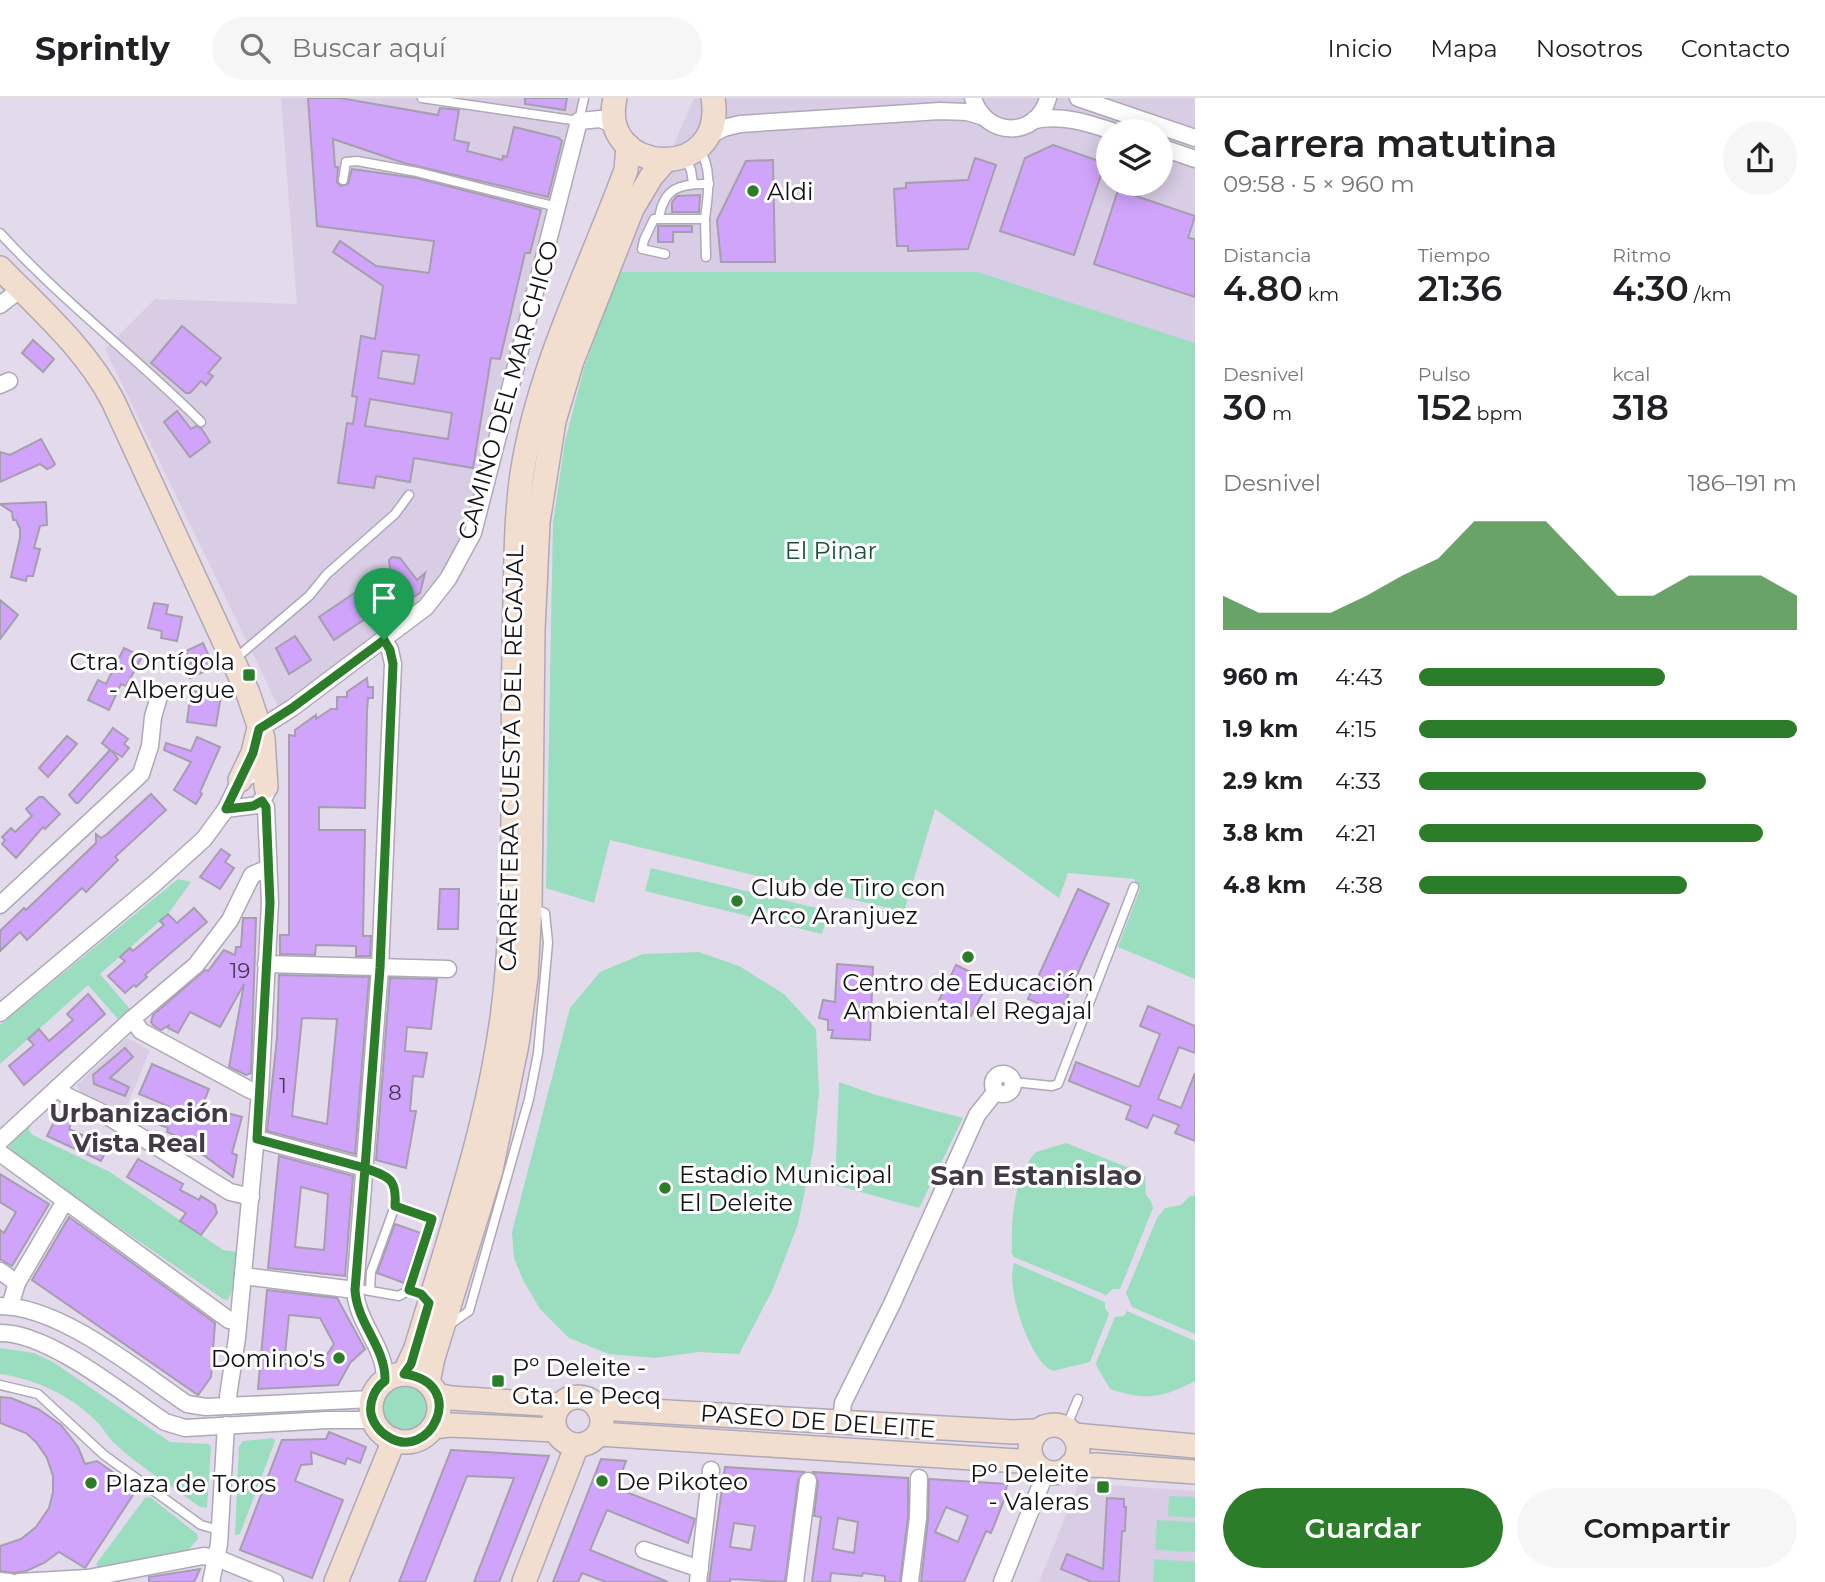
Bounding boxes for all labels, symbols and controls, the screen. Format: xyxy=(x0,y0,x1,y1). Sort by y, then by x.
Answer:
search box xyxy=(212,17,702,80)
text: Sprintly xyxy=(35,28,170,68)
icon: search xyxy=(236,29,274,67)
text: Buscar aquí xyxy=(292,32,446,64)
text: Inicio xyxy=(1327,34,1392,63)
text: Mapa xyxy=(1430,34,1498,63)
text: Nosotros xyxy=(1536,34,1643,63)
text: Contacto xyxy=(1681,34,1790,63)
map controls xyxy=(1096,119,1173,196)
button: layers xyxy=(1096,119,1173,196)
text: Carrera matutina xyxy=(1223,120,1557,167)
button: share xyxy=(1723,121,1797,195)
text: 09:58 · 5 × 960 m xyxy=(1223,170,1415,198)
place label: Aldi xyxy=(767,177,813,206)
marker: Aldi xyxy=(745,183,761,199)
street label: CAMINO DEL MAR CHICO xyxy=(451,237,565,543)
text: Distancia xyxy=(1223,244,1311,267)
text: Tiempo xyxy=(1418,244,1490,267)
text: Ritmo xyxy=(1612,244,1671,267)
text: 4.80 xyxy=(1223,267,1303,310)
text: 21:36 xyxy=(1418,267,1502,310)
text: 4:30 xyxy=(1612,267,1689,310)
text: km xyxy=(1303,283,1339,306)
text: /km xyxy=(1689,283,1732,306)
text: Desnivel xyxy=(1223,363,1304,386)
text: Pulso xyxy=(1418,363,1470,386)
text: kcal xyxy=(1612,363,1650,386)
text: 30 xyxy=(1223,386,1267,429)
text: 152 xyxy=(1418,386,1472,429)
text: 318 xyxy=(1612,386,1669,429)
text: m xyxy=(1267,402,1292,425)
text: bpm xyxy=(1472,402,1523,425)
text: Desnivel xyxy=(1223,469,1321,497)
text: 186–191 m xyxy=(1688,469,1797,497)
park label: El Pinar xyxy=(785,536,877,565)
street label: CARRETERA CUESTA DEL REGAJAL xyxy=(493,544,529,972)
pin xyxy=(354,568,414,640)
icon: arrive xyxy=(365,579,403,617)
place label: Ctra. Ontígola - Albergue xyxy=(69,647,235,704)
text: 960 m xyxy=(1223,663,1299,691)
text: 4:43 xyxy=(1335,663,1383,691)
marker: Ctra. Ontígola - Albergue xyxy=(241,667,257,683)
text: 1.9 km xyxy=(1223,715,1298,743)
text: 4:15 xyxy=(1335,715,1377,743)
text: 2.9 km xyxy=(1223,767,1303,795)
text: 4:33 xyxy=(1335,767,1381,795)
text: 3.8 km xyxy=(1223,819,1304,847)
text: 4:21 xyxy=(1335,819,1377,847)
text: 4.8 km xyxy=(1223,871,1306,899)
text: 4:38 xyxy=(1335,871,1383,899)
place label: Club de Tiro con Arco Aranjuez xyxy=(751,873,946,930)
marker: Club de Tiro con Arco Aranjuez xyxy=(729,893,745,909)
marker: Centro de Educación Ambiental el Regajal xyxy=(960,949,976,965)
house number: 19 xyxy=(230,958,250,983)
place label: Centro de Educación Ambiental el Regajal xyxy=(842,968,1094,1025)
house number: 1 xyxy=(279,1073,287,1098)
house number: 8 xyxy=(388,1080,402,1105)
district label: Urbanización Vista Real xyxy=(49,1097,229,1159)
district label: San Estanislao xyxy=(930,1158,1142,1192)
place label: Estadio Municipal El Deleite xyxy=(679,1160,892,1217)
marker: Estadio Municipal El Deleite xyxy=(657,1180,673,1196)
place label: Domino's xyxy=(211,1344,325,1373)
marker: Domino's xyxy=(331,1350,347,1366)
place label: Pº Deleite - Gta. Le Pecq xyxy=(512,1353,661,1410)
marker: Pº Deleite - Gta. Le Pecq xyxy=(490,1373,506,1389)
street label: PASEO DE DELEITE xyxy=(699,1398,937,1444)
place label: Pº Deleite - Valeras xyxy=(970,1459,1089,1516)
place label: De Pikoteo xyxy=(616,1467,748,1496)
place label: Plaza de Toros xyxy=(105,1469,276,1498)
marker: De Pikoteo xyxy=(594,1473,610,1489)
marker: Plaza de Toros xyxy=(83,1475,99,1491)
marker: Pº Deleite - Valeras xyxy=(1095,1479,1111,1495)
button: Guardar xyxy=(1223,1488,1503,1568)
button: Compartir xyxy=(1517,1488,1797,1568)

